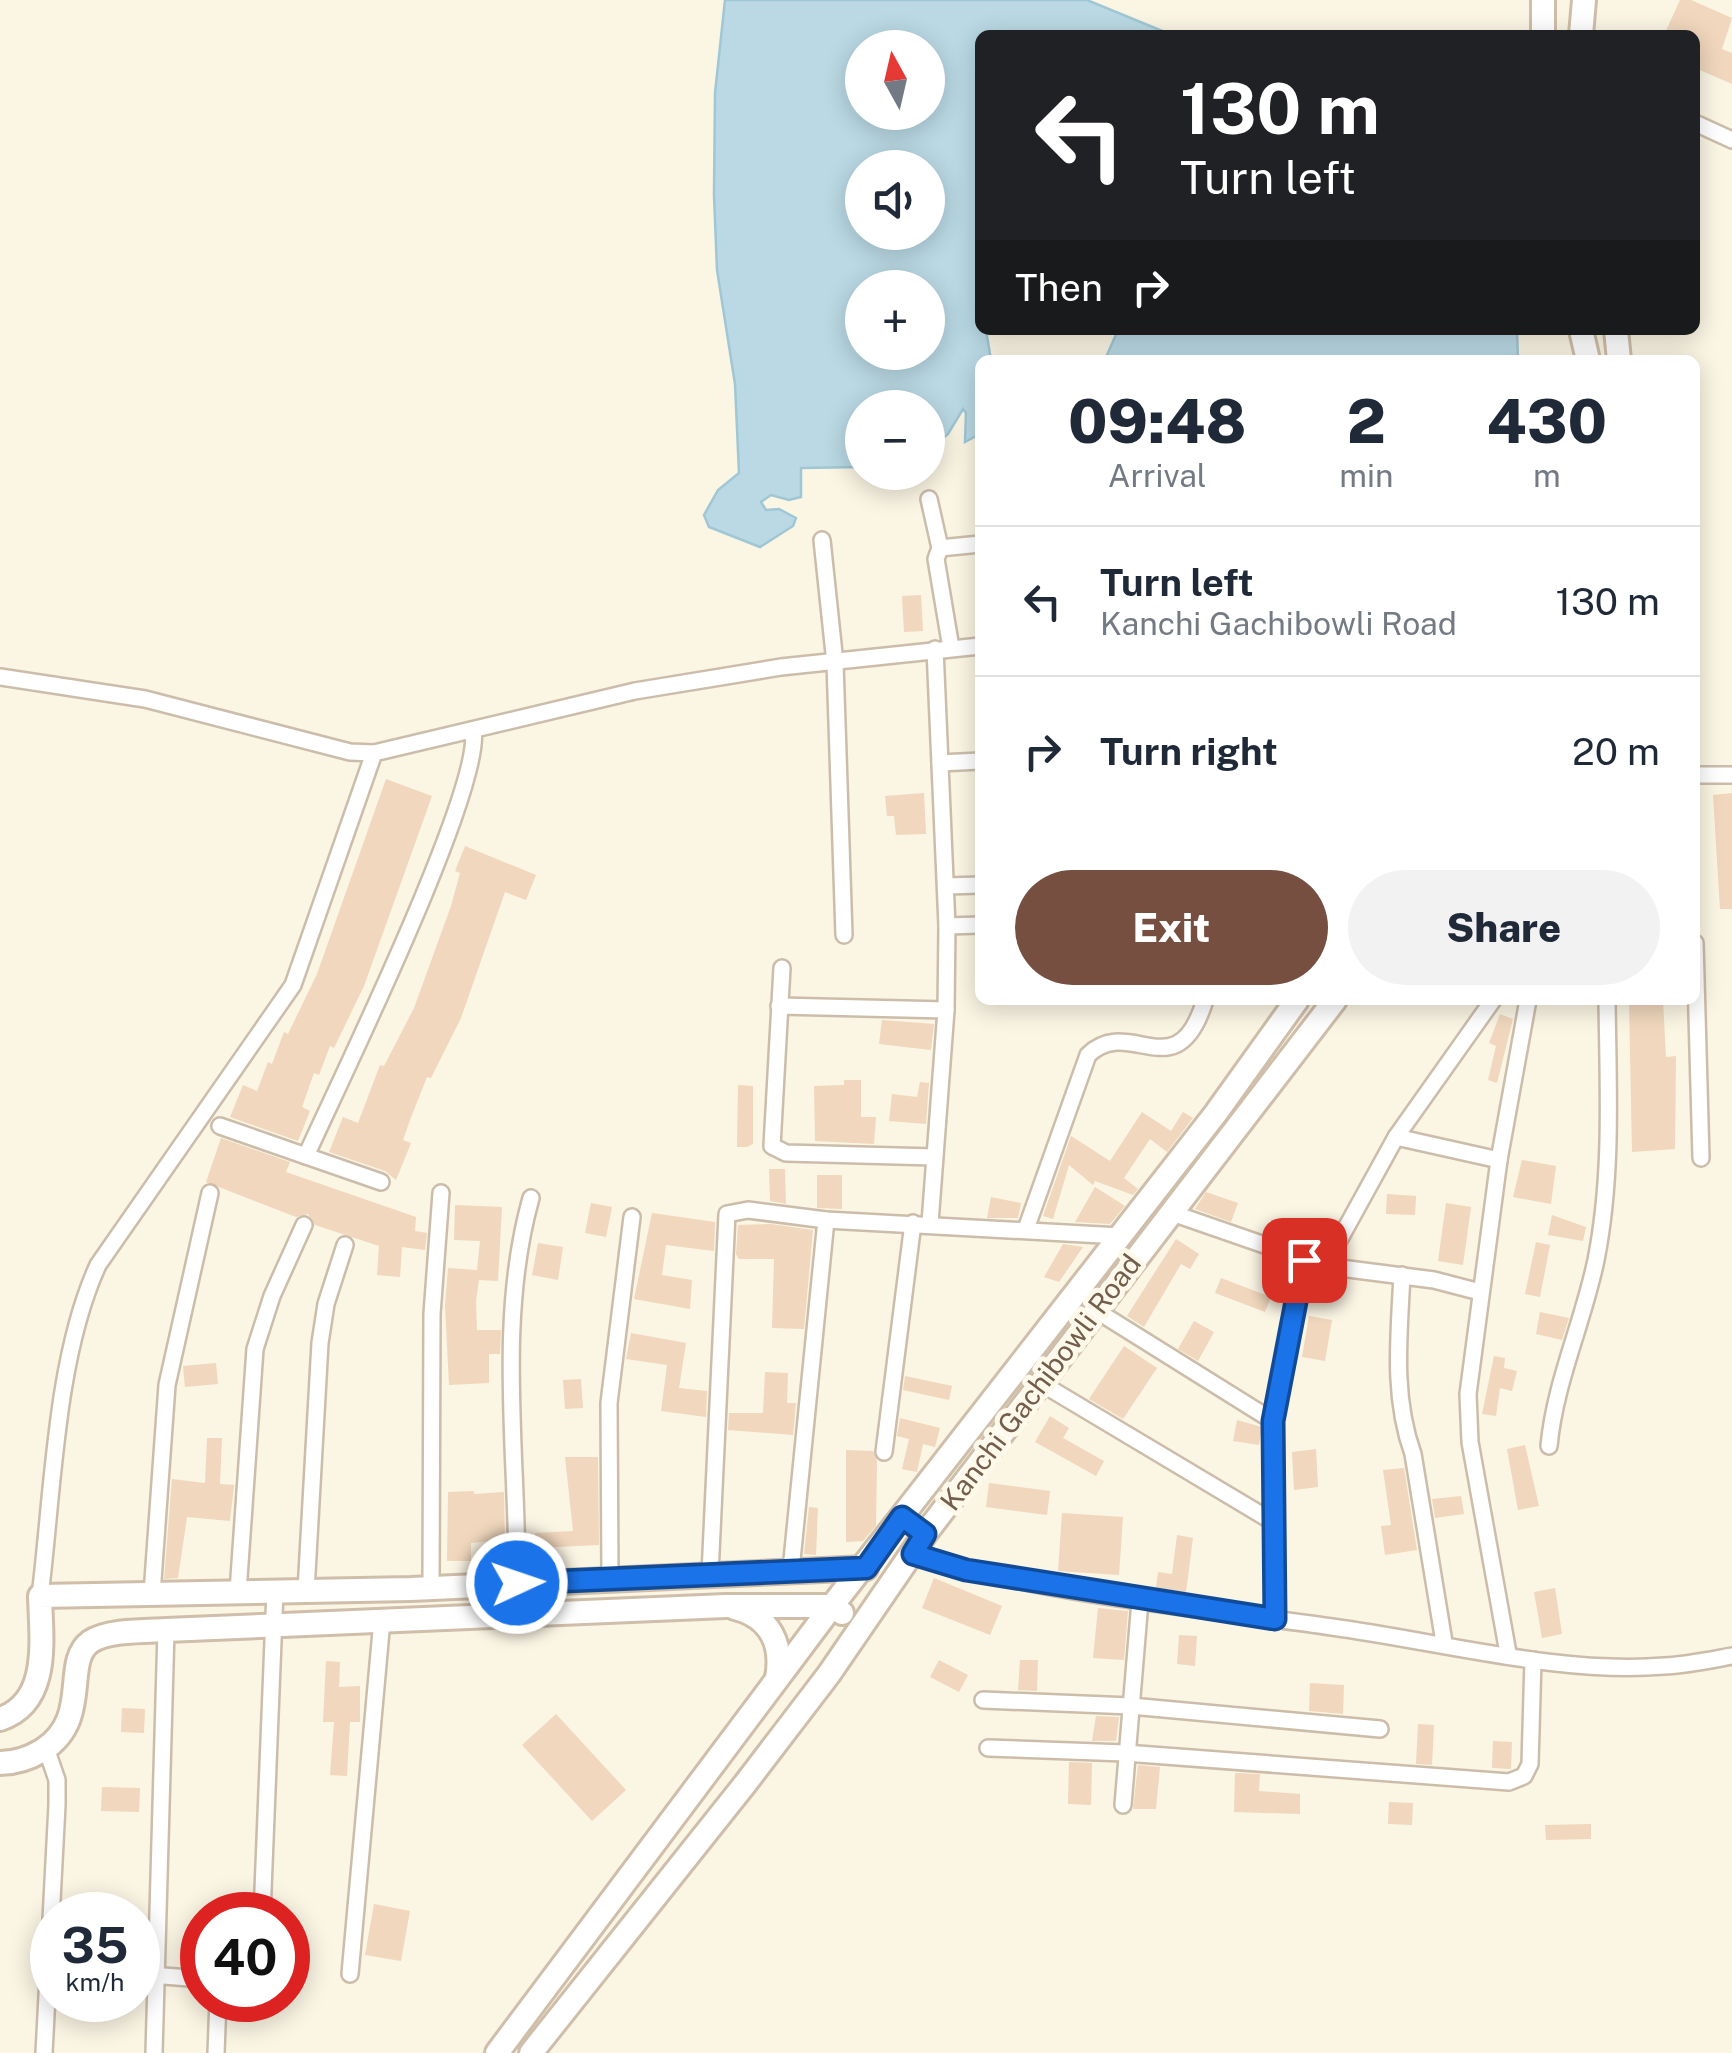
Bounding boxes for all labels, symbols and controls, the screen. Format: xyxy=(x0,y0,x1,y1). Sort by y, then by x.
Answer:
north arrow xyxy=(845,30,945,130)
map controls xyxy=(845,30,945,490)
text: 130 m xyxy=(1180,67,1380,150)
icon: left xyxy=(1015,70,1145,200)
button: sound xyxy=(845,150,945,250)
text: Turn left xyxy=(1180,151,1356,204)
icon: right xyxy=(1123,260,1178,315)
text: Then xyxy=(1015,265,1103,310)
button: + xyxy=(845,270,945,370)
text: 09:48 xyxy=(1068,386,1246,457)
text: 2 xyxy=(1347,386,1386,457)
text: 430 xyxy=(1487,386,1607,457)
button: − xyxy=(845,390,945,490)
text: Arrival xyxy=(1108,457,1207,494)
text: min xyxy=(1339,457,1394,494)
text: m xyxy=(1533,457,1561,494)
text: Turn left xyxy=(1100,560,1254,605)
icon: left xyxy=(1015,574,1070,629)
text: 130 m xyxy=(1555,579,1660,624)
text: Kanchi Gachibowli Road xyxy=(1100,605,1457,642)
icon: right xyxy=(1015,724,1070,779)
text: Turn right xyxy=(1100,729,1278,774)
text: 20 m xyxy=(1572,729,1660,774)
button: Exit xyxy=(1015,870,1328,985)
button: Share xyxy=(1348,870,1660,985)
pin xyxy=(1262,1218,1347,1303)
icon: arrive xyxy=(1277,1233,1332,1288)
street label: Kanchi Gachibowli Road xyxy=(933,1247,1147,1517)
position arrow xyxy=(465,1531,569,1635)
speed limit sign: 40 xyxy=(180,1892,310,2022)
text: 35 xyxy=(61,1915,129,1974)
text: km/h xyxy=(66,1967,124,1997)

